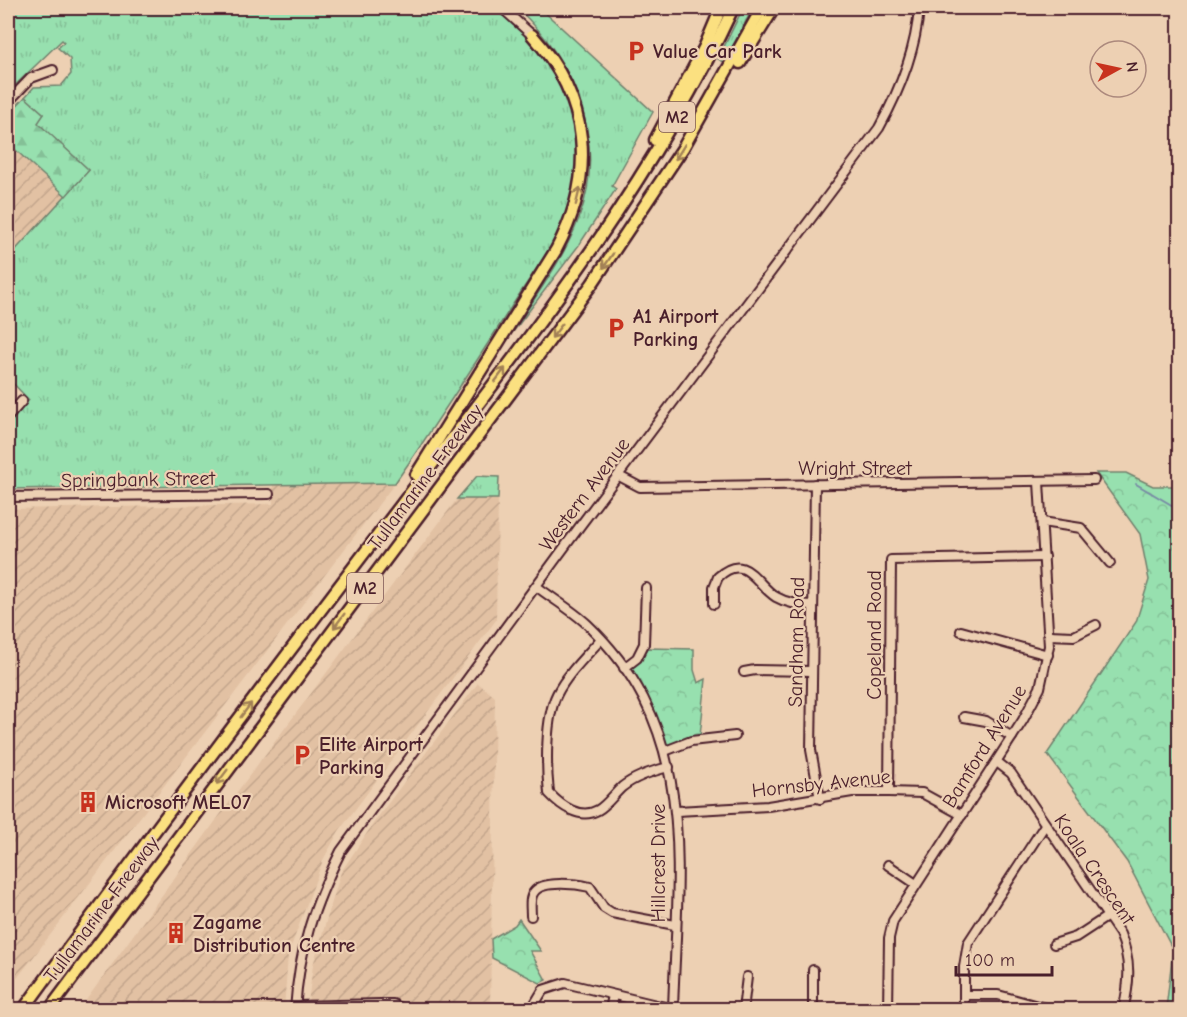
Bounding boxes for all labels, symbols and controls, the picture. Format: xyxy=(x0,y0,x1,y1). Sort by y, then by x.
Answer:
parking icon: Value Car Park xyxy=(624,39,648,63)
north arrow xyxy=(1088,39,1148,99)
place label: Value Car Park xyxy=(653,40,782,63)
text: N xyxy=(1122,61,1142,73)
road number: M2 xyxy=(659,102,695,132)
one-way arrow xyxy=(674,143,687,160)
one-way arrow xyxy=(573,187,585,206)
one-way arrow xyxy=(601,253,614,270)
place label: A1 Airport Parking xyxy=(633,305,719,351)
parking icon: A1 Airport Parking xyxy=(604,316,628,340)
one-way arrow xyxy=(551,323,564,339)
one-way arrow xyxy=(494,367,506,383)
street label: Tullamarine Freeway xyxy=(363,400,488,555)
street label: Western Avenue xyxy=(534,433,635,556)
street label: Wright Street xyxy=(798,457,913,480)
street label: Springbank Street xyxy=(61,467,217,492)
street label: Copeland Road xyxy=(863,570,886,700)
road number: M2 xyxy=(347,573,383,603)
street label: Sandham Road xyxy=(784,577,809,707)
one-way arrow xyxy=(333,613,346,629)
street label: Bamford Avenue xyxy=(937,681,1031,812)
one-way arrow xyxy=(239,702,252,718)
place label: Elite Airport Parking xyxy=(319,733,423,779)
parking icon: Elite Airport Parking xyxy=(290,743,314,767)
street label: Hornsby Avenue xyxy=(750,765,892,802)
one-way arrow xyxy=(216,769,228,785)
building icon: Microsoft MEL07 xyxy=(76,790,100,814)
place label: Microsoft MEL07 xyxy=(105,791,251,814)
street label: Hillcrest Drive xyxy=(647,804,670,922)
street label: Koala Crescent xyxy=(1049,810,1141,930)
street label: Tullamarine Freeway xyxy=(39,832,164,987)
place label: Zagame Distribution Centre xyxy=(193,911,356,957)
building icon: Zagame Distribution Centre xyxy=(164,921,188,945)
scale bar xyxy=(956,939,1052,977)
text: 100 m xyxy=(965,950,1015,971)

